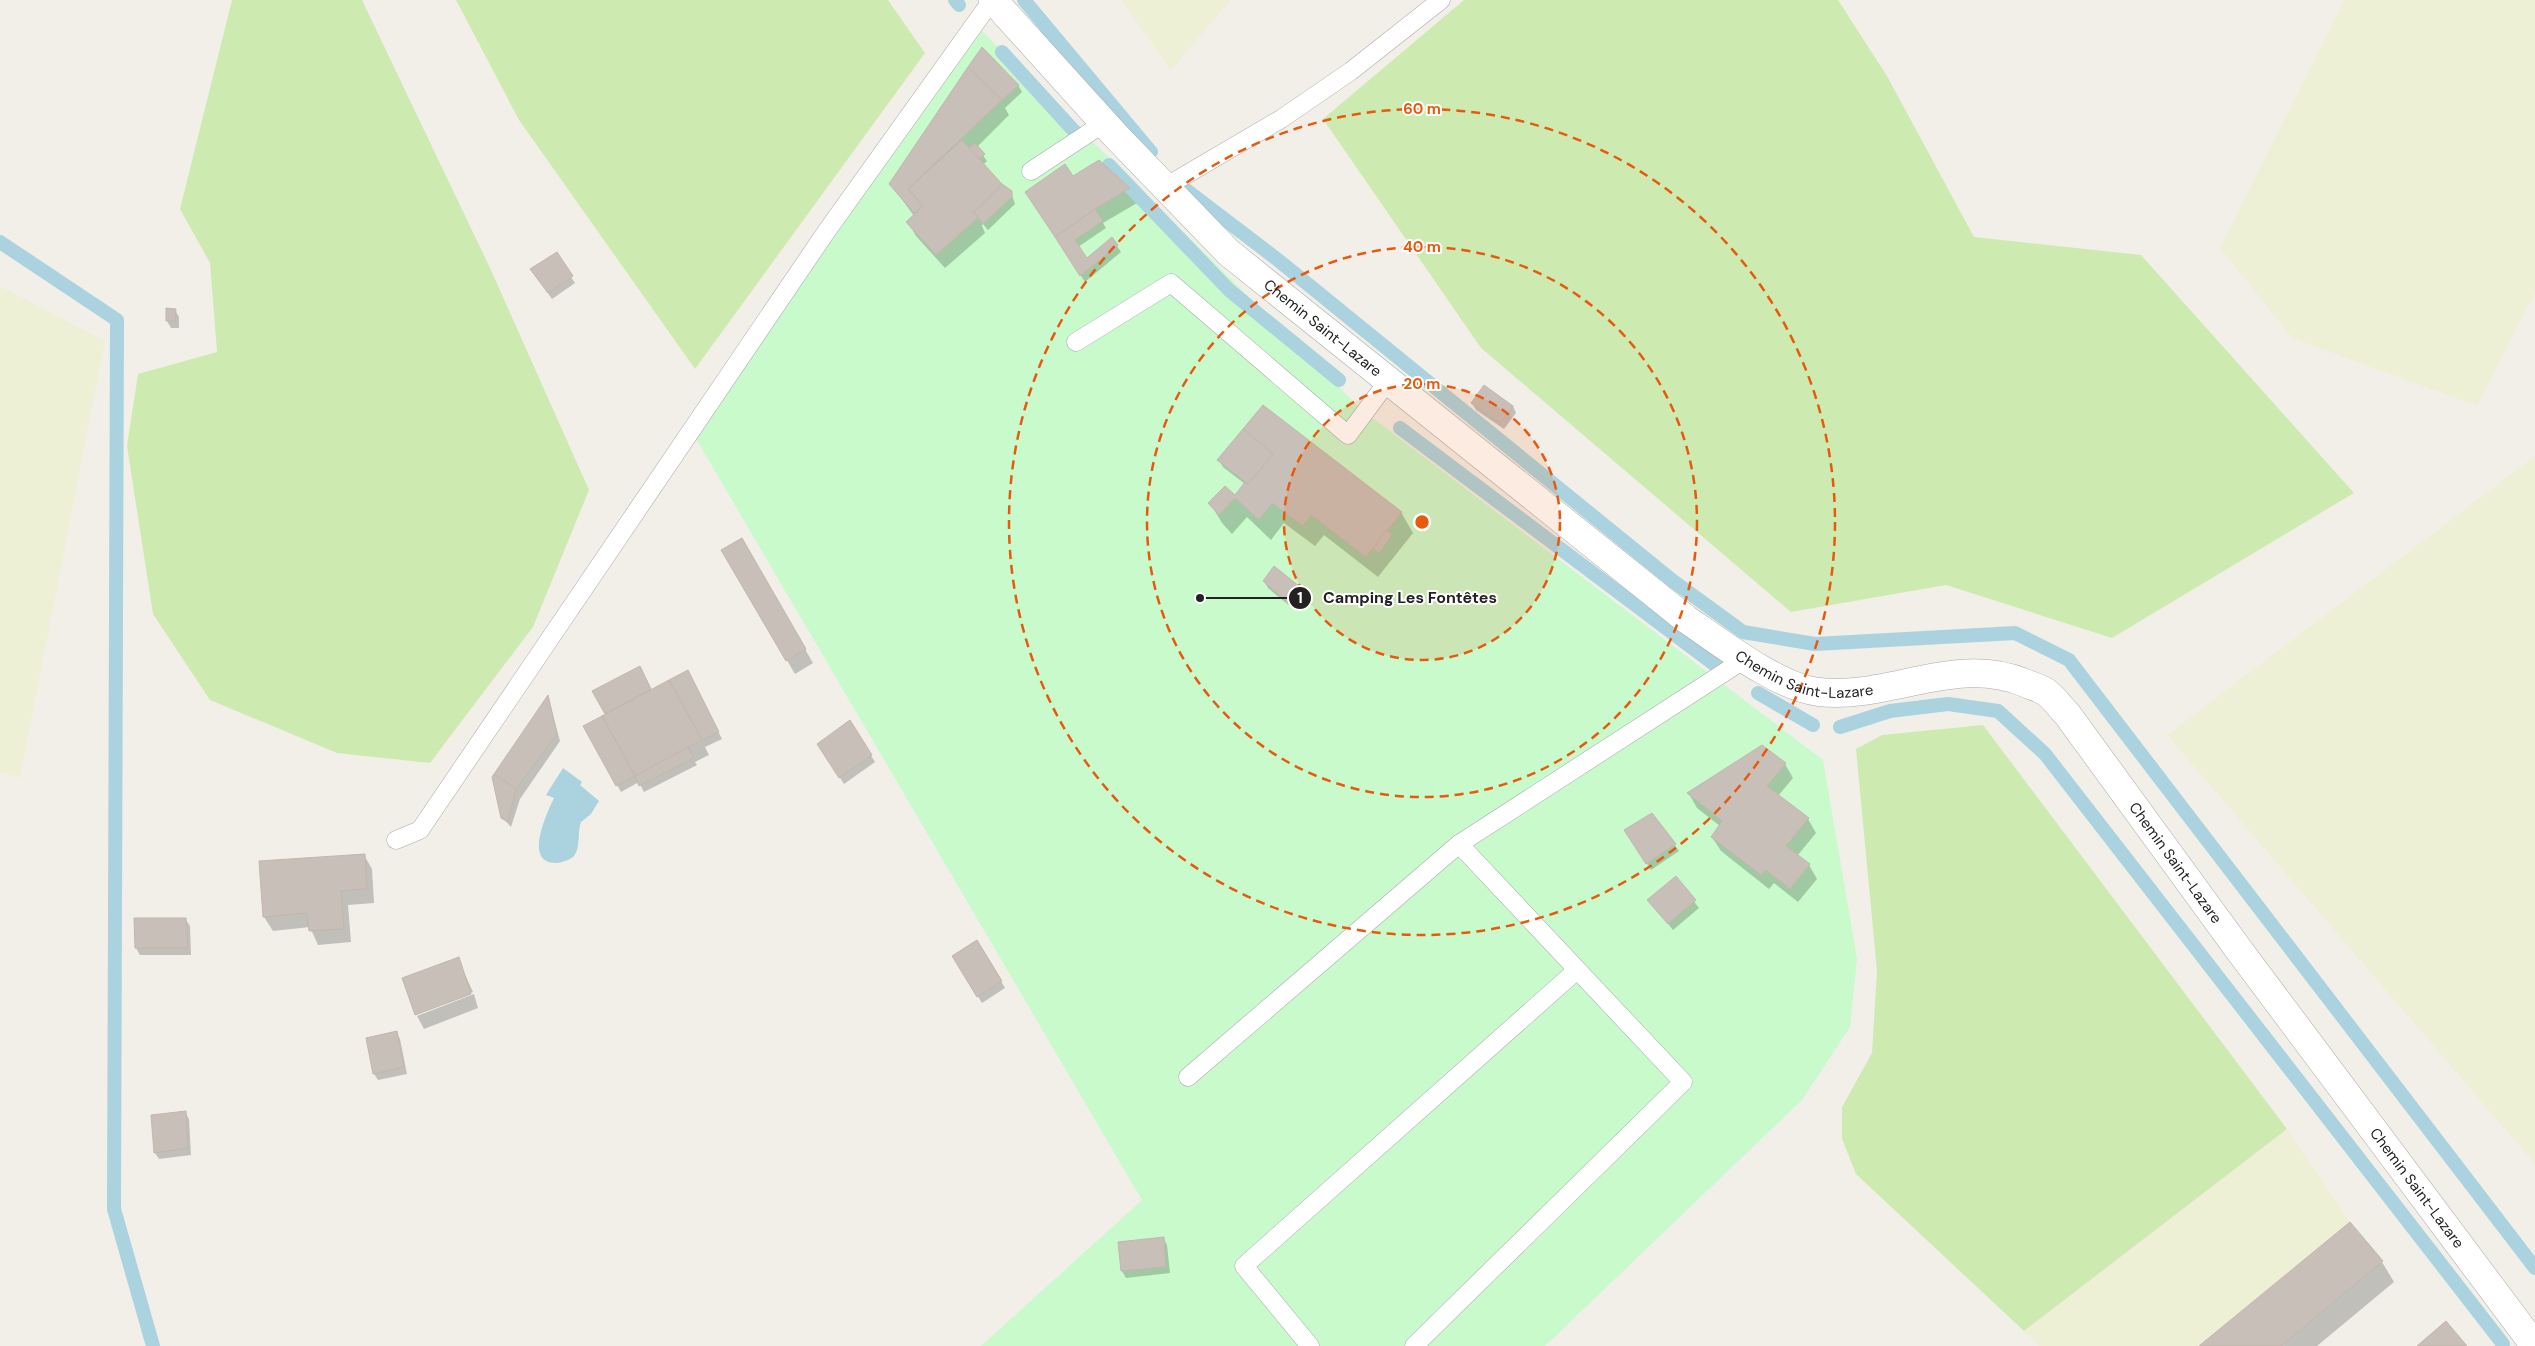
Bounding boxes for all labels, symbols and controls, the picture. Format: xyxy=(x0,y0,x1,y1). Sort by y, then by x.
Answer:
text: 60 m xyxy=(1403,99,1441,119)
text: 40 m xyxy=(1403,237,1441,257)
street label: Chemin Saint-Lazare xyxy=(1260,275,1386,381)
text: 20 m xyxy=(1404,374,1440,394)
centre of rings xyxy=(1413,513,1431,531)
callout: Camping Les Fontêtes xyxy=(1288,582,1507,613)
text: Camping Les Fontêtes xyxy=(1323,587,1497,608)
text: 1 xyxy=(1297,588,1303,608)
street label: Chemin Saint-Lazare xyxy=(1731,646,1875,703)
street label: Chemin Saint-Lazare xyxy=(2125,798,2226,928)
street label: Chemin Saint-Lazare xyxy=(2365,1124,2469,1252)

